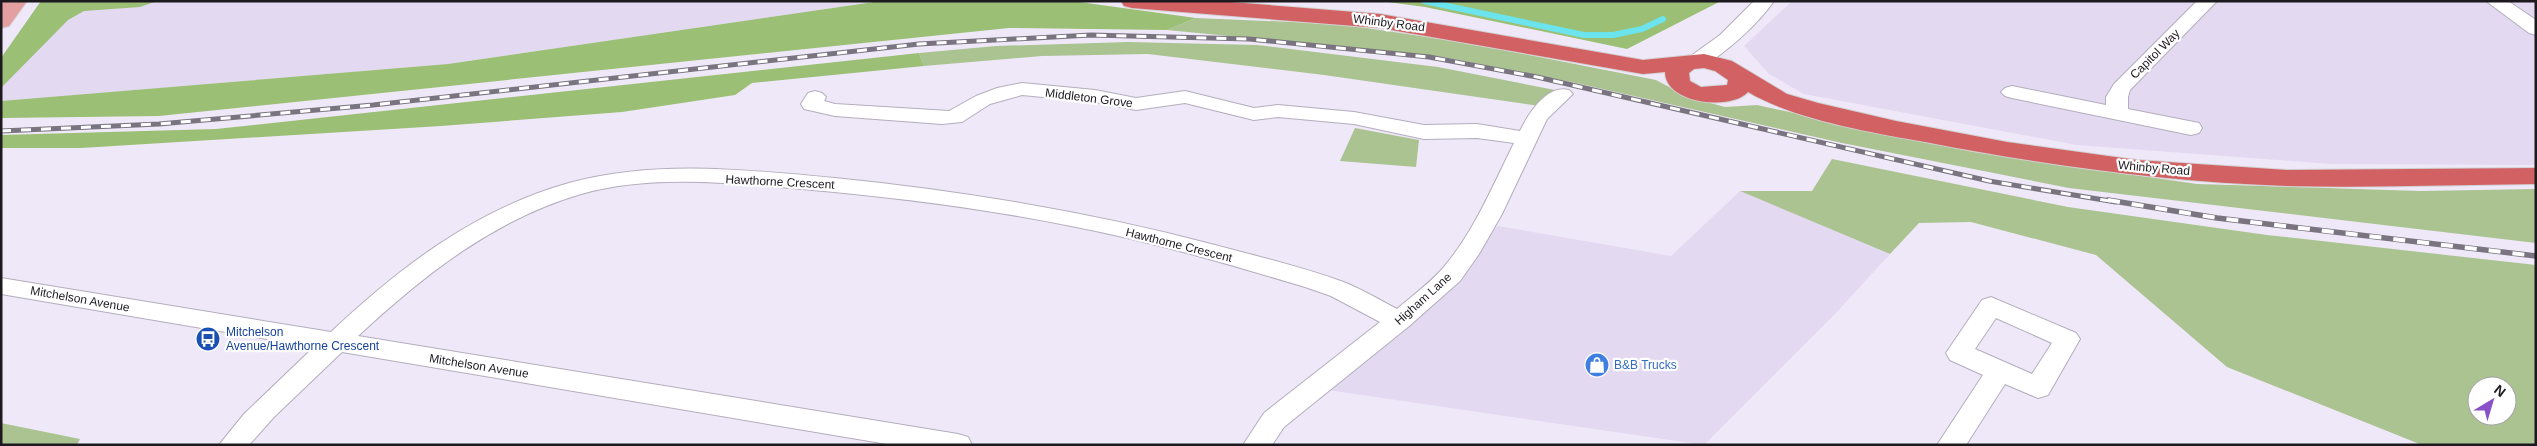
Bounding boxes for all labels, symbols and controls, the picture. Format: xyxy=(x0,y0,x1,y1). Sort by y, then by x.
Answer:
street label: Whinby Road xyxy=(1352,12,1426,34)
street label: Capitol Way xyxy=(2127,26,2183,82)
street label: Middleton Grove xyxy=(1044,86,1134,110)
street label: Whinby Road xyxy=(2118,158,2190,178)
street label: Hawthorne Crescent xyxy=(725,172,836,192)
street label: Hawthorne Crescent xyxy=(1124,225,1234,265)
street label: Higham Lane xyxy=(1392,270,1454,328)
street label: Mitchelson Avenue xyxy=(29,283,131,315)
place label: Mitchelson Avenue/Hawthorne Crescent xyxy=(226,325,380,353)
bus stop icon: Mitchelson Avenue/Hawthorne Crescent xyxy=(195,326,221,352)
street label: Mitchelson Avenue xyxy=(428,351,530,381)
shop icon: B&B Trucks xyxy=(1584,352,1610,378)
place label: B&B Trucks xyxy=(1614,358,1677,372)
north arrow xyxy=(2467,376,2517,426)
text: N xyxy=(2491,381,2509,400)

